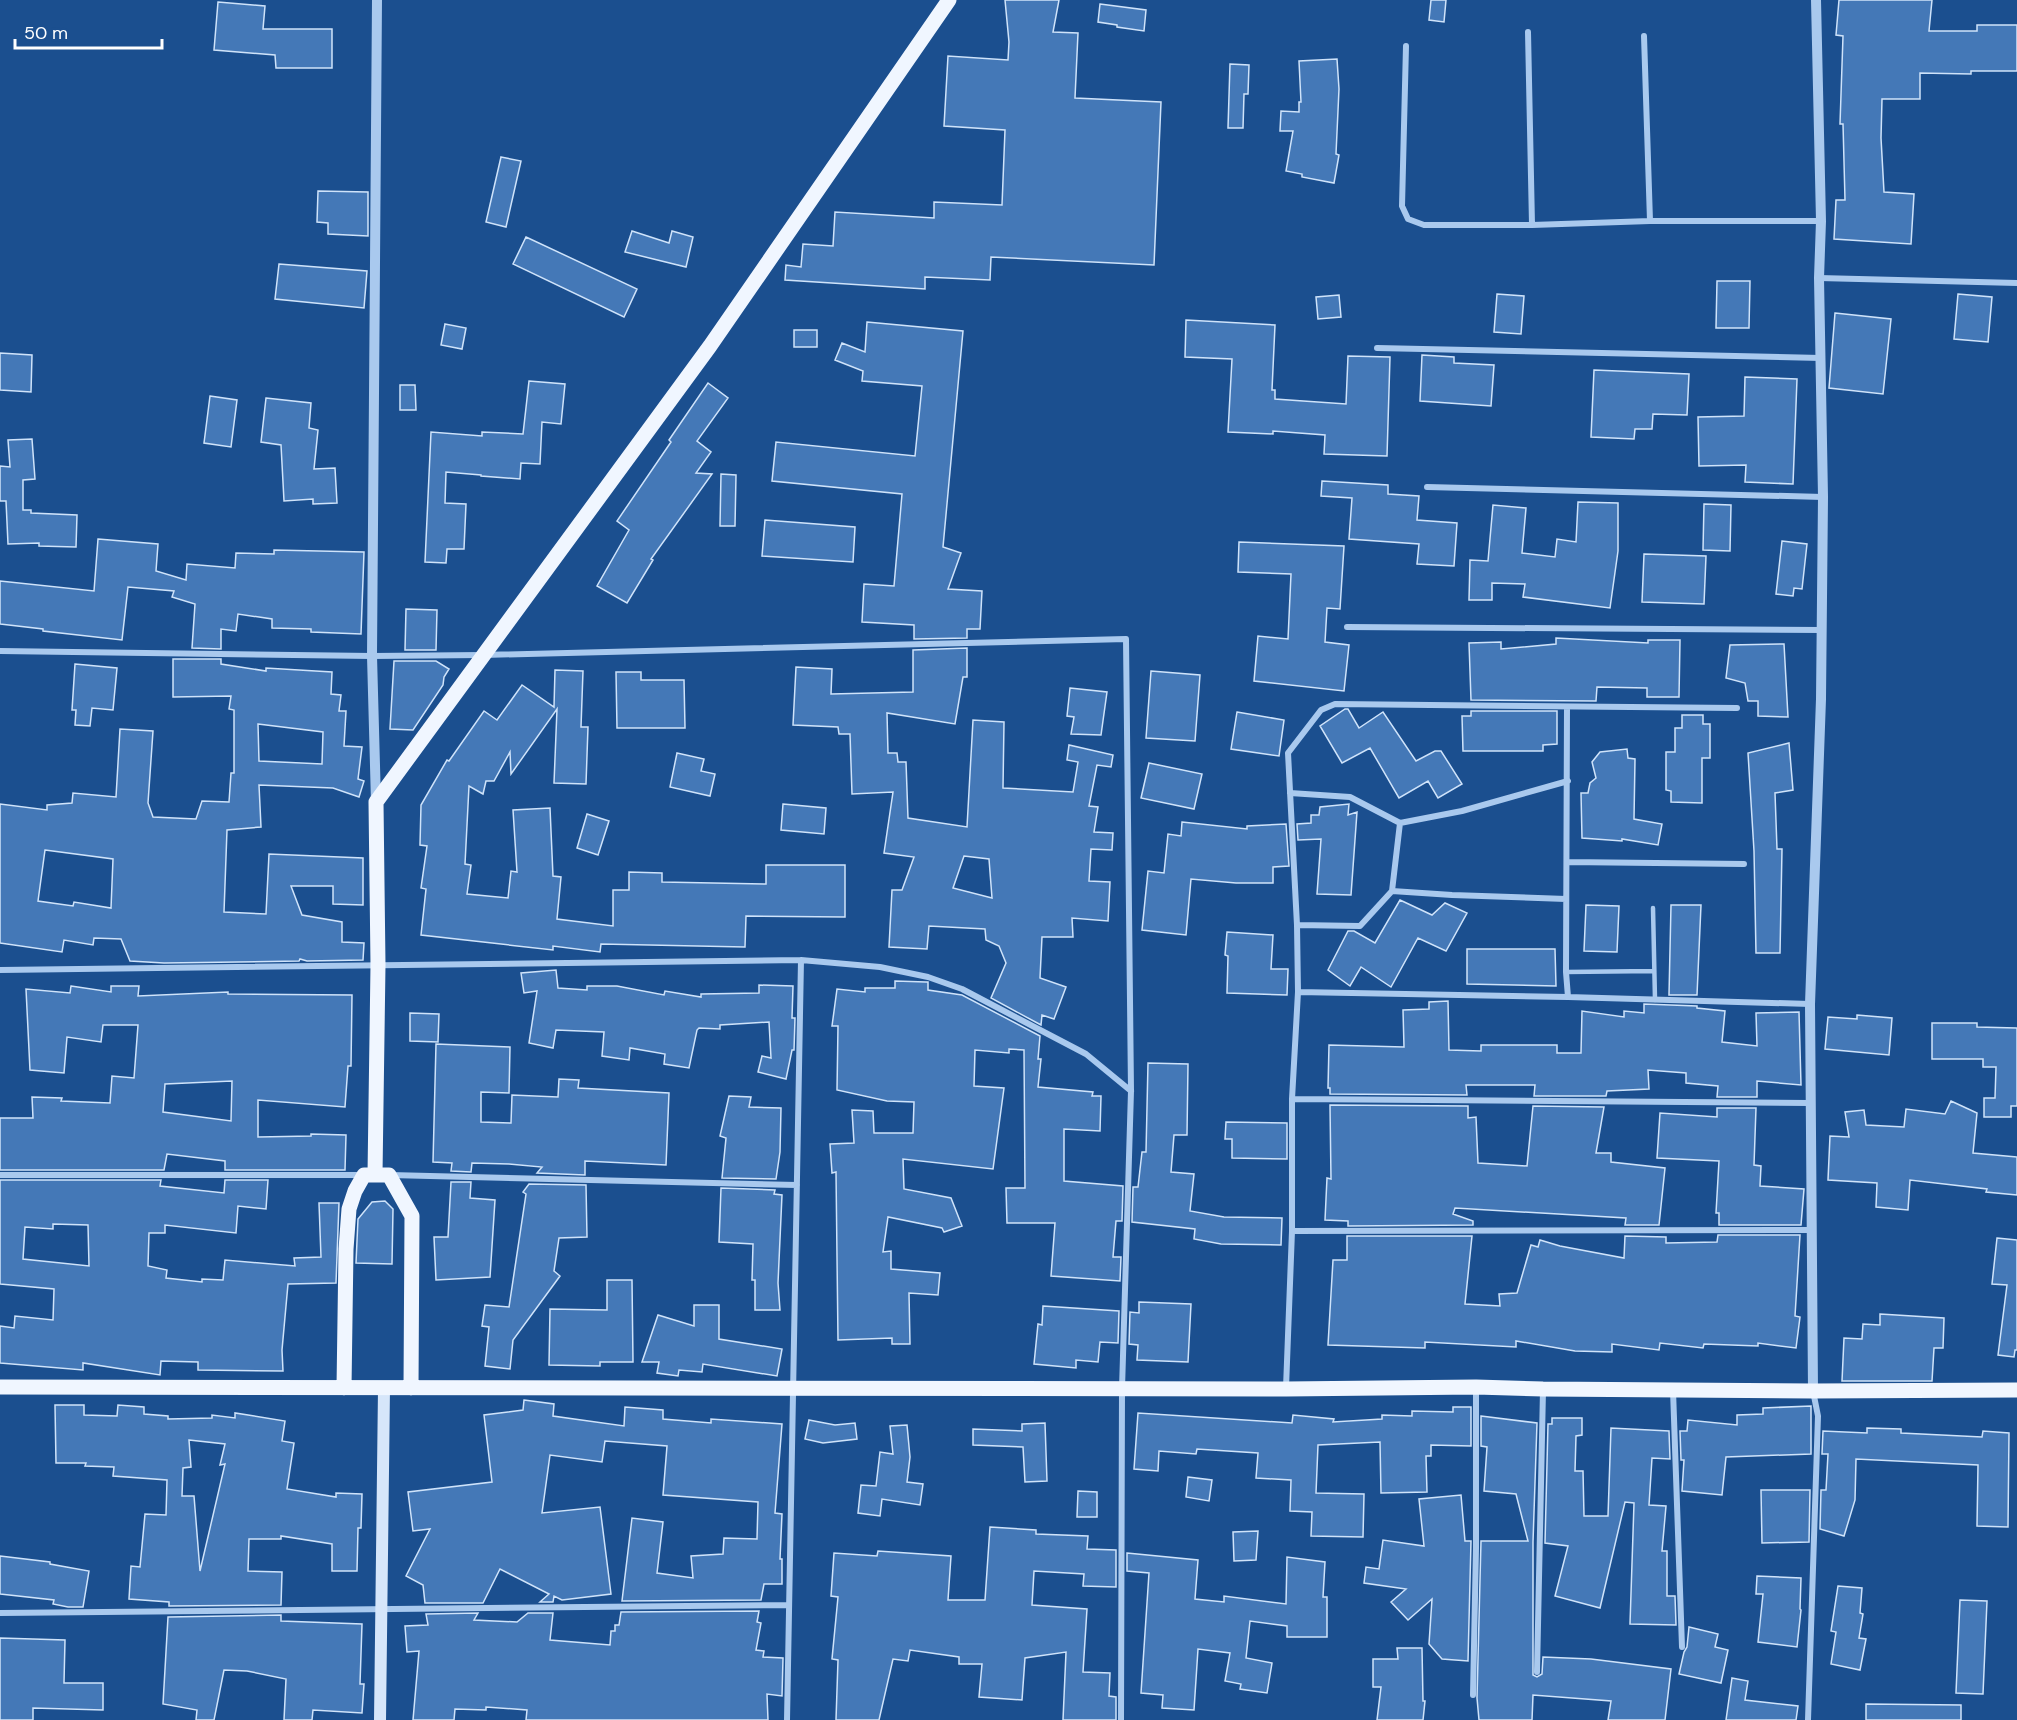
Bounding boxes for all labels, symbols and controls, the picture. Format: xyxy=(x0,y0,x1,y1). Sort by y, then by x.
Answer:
scale bar xyxy=(15,12,162,50)
text: 50 m xyxy=(24,21,68,45)

